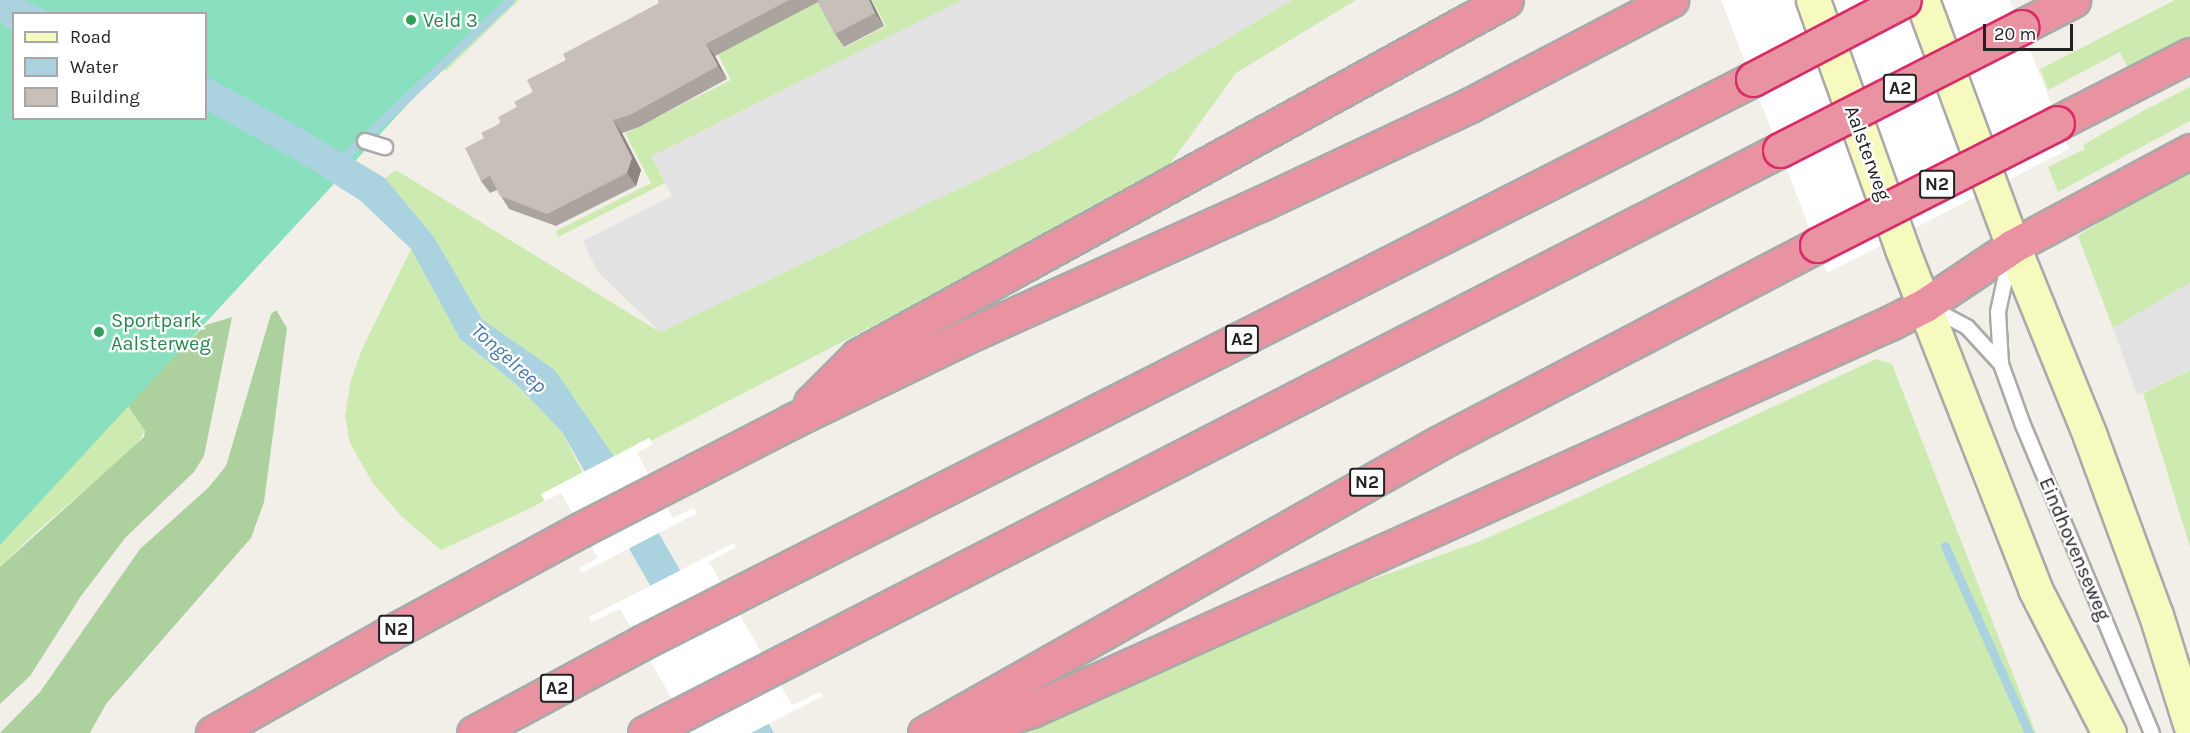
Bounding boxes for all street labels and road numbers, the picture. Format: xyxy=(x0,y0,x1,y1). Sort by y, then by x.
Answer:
road number: A2 xyxy=(1882,73,1918,103)
street label: Aalsterweg xyxy=(1840,102,1896,204)
road number: N2 xyxy=(1919,169,1955,199)
road number: A2 xyxy=(1224,324,1260,354)
road number: N2 xyxy=(1349,467,1385,497)
street label: Eindhovenseweg xyxy=(2034,474,2116,624)
road number: N2 xyxy=(378,614,414,644)
road number: A2 xyxy=(539,673,575,703)

